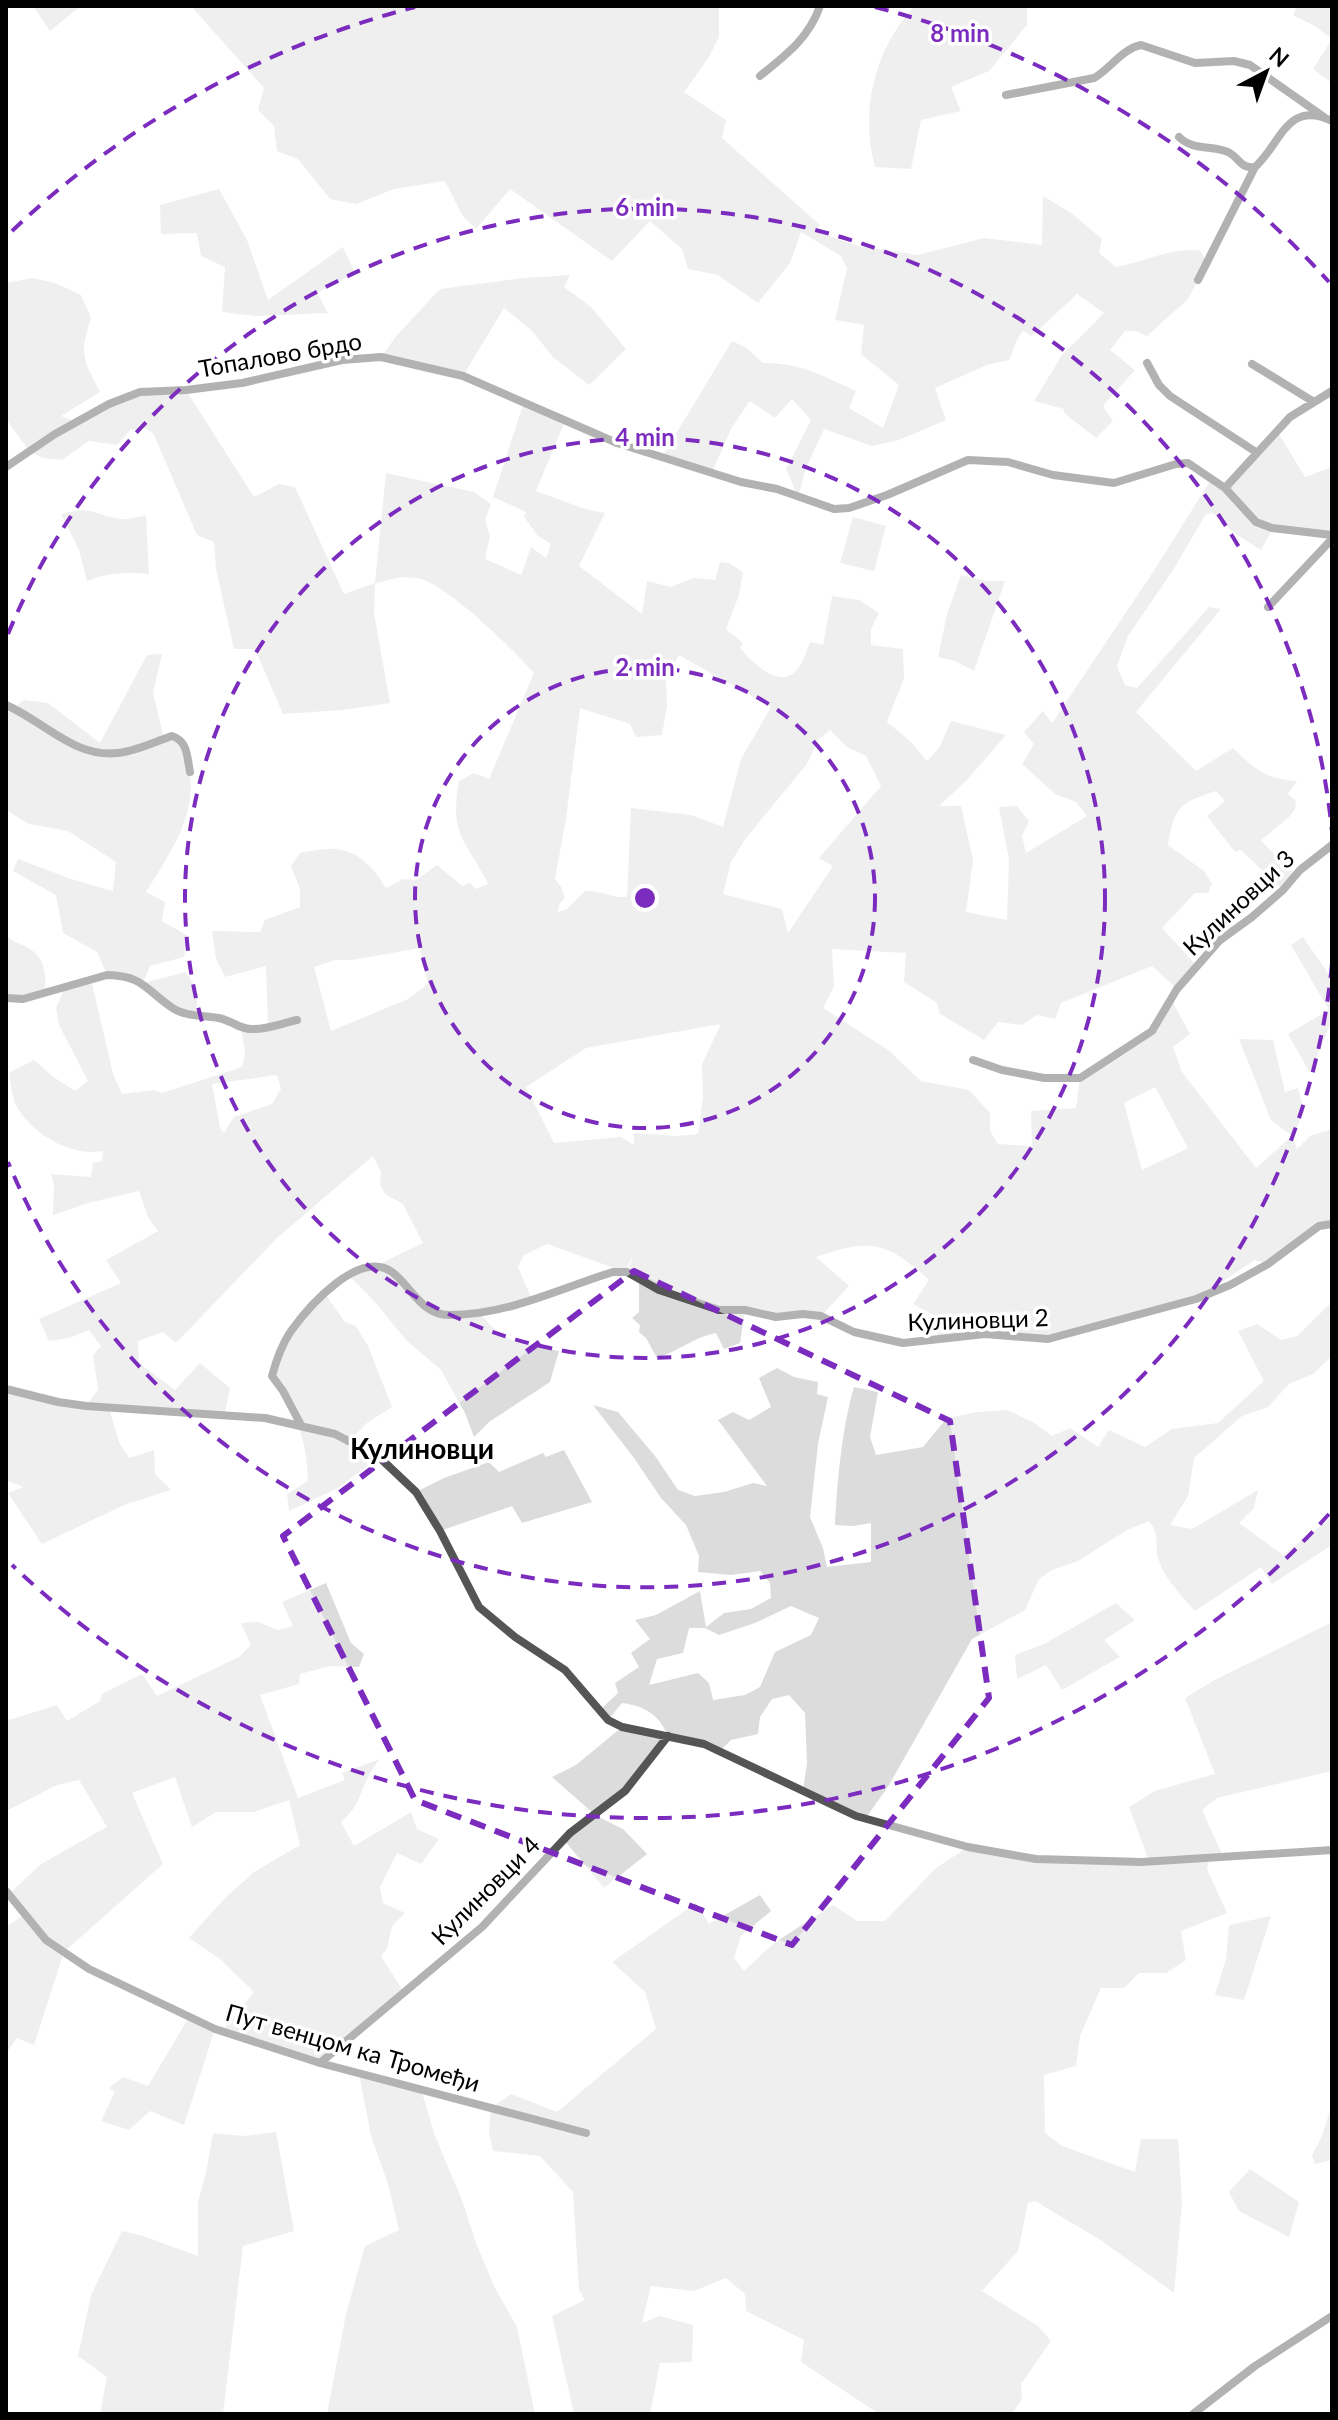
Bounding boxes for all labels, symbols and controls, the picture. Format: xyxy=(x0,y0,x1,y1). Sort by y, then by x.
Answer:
text: 8 min xyxy=(930,18,990,47)
north arrow xyxy=(1226,32,1306,112)
text: N xyxy=(1264,41,1295,72)
text: 6 min xyxy=(615,192,675,221)
street label: Топалово брдо xyxy=(196,325,364,383)
text: 4 min xyxy=(615,422,675,451)
text: 2 min xyxy=(615,652,675,681)
street label: Кулиновци 3 xyxy=(1176,843,1300,961)
centre of rings xyxy=(631,884,659,912)
street label: Кулиновци 2 xyxy=(907,1302,1049,1336)
district label: Кулиновци xyxy=(350,1431,494,1465)
street label: Кулиновци 4 xyxy=(425,1830,545,1950)
street label: Пут венцом ка Тромеђи xyxy=(223,1997,483,2097)

